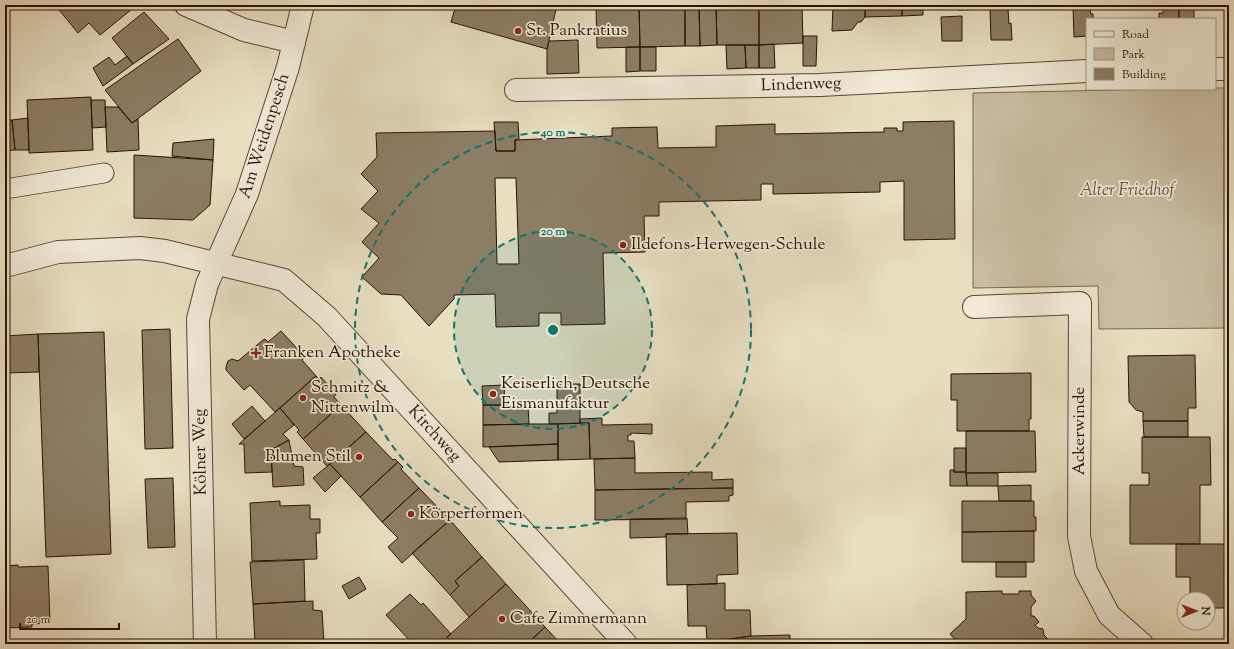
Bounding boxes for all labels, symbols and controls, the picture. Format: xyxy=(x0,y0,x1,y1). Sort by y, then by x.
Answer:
legend xyxy=(1086,18,1216,90)
place label: St. Pankratius xyxy=(526,19,627,43)
marker: St. Pankratius xyxy=(513,26,523,36)
text: Road xyxy=(1122,26,1149,44)
text: Park xyxy=(1122,46,1145,64)
text: Building xyxy=(1122,66,1166,84)
street label: Am Weidenpesch xyxy=(233,70,297,202)
street label: Lindenweg xyxy=(760,72,842,98)
text: 40 m xyxy=(540,124,565,142)
park label: Alter Friedhof xyxy=(1080,179,1176,203)
text: 20 m xyxy=(541,223,565,241)
place label: Ildefons-Herwegen-Schule xyxy=(631,233,825,257)
marker: Ildefons-Herwegen-Schule xyxy=(618,240,628,250)
centre of rings xyxy=(546,323,560,337)
place label: Franken Apotheke xyxy=(264,341,401,365)
marker: Franken Apotheke xyxy=(251,348,261,358)
place label: Keiserlich, Deutsche Eismanufaktur xyxy=(501,372,650,416)
place label: Schmitz & Nittenwilm xyxy=(311,376,395,420)
street label: Ackerwinde xyxy=(1068,387,1092,475)
marker: Keiserlich, Deutsche Eismanufaktur xyxy=(488,389,498,399)
marker: Schmitz & Nittenwilm xyxy=(298,393,308,403)
street label: Kirchweg xyxy=(402,400,466,468)
street label: Kölner Weg xyxy=(188,408,214,496)
place label: Blumen Stil xyxy=(265,445,351,469)
marker: Blumen Stil xyxy=(354,452,364,462)
place label: Körperformen xyxy=(419,502,523,526)
marker: Körperformen xyxy=(406,509,416,519)
north arrow xyxy=(1176,591,1216,631)
scale bar xyxy=(20,605,119,631)
text: N xyxy=(1197,606,1213,616)
place label: Cafe Zimmermann xyxy=(510,607,647,631)
text: 20 m xyxy=(26,611,51,629)
marker: Cafe Zimmermann xyxy=(497,614,507,624)

